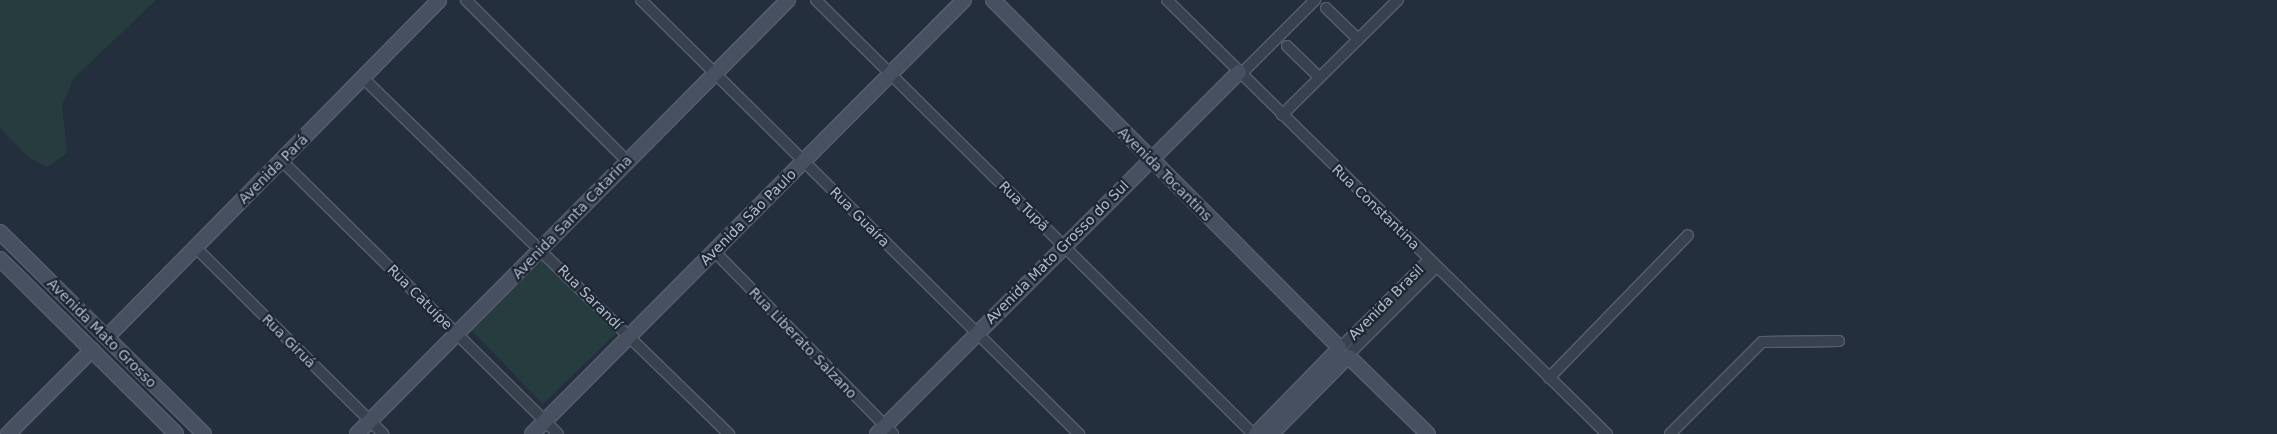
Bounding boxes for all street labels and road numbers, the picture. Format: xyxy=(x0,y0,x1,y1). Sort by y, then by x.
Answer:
street label: Avenida Tocantins xyxy=(1115,124,1215,224)
street label: Avenida Pará xyxy=(235,131,311,207)
street label: Avenida Santa Catarina xyxy=(509,152,635,282)
street label: Rua Constantina xyxy=(1329,161,1423,253)
street label: Avenida São Paulo xyxy=(697,166,799,268)
street label: Avenida Mato Grosso do Sul xyxy=(982,177,1132,327)
street label: Rua Tupã xyxy=(996,178,1052,234)
street label: Rua Guaíra xyxy=(827,184,893,250)
street label: Rua Catuípe xyxy=(384,261,456,333)
street label: Rua Sarandí xyxy=(554,261,626,333)
street label: Avenida Brasil xyxy=(1345,261,1427,343)
street label: Avenida Mato Grosso xyxy=(44,275,160,391)
street label: Rua Liberato Salzano xyxy=(746,284,860,402)
street label: Rua Giruá xyxy=(259,311,319,371)

